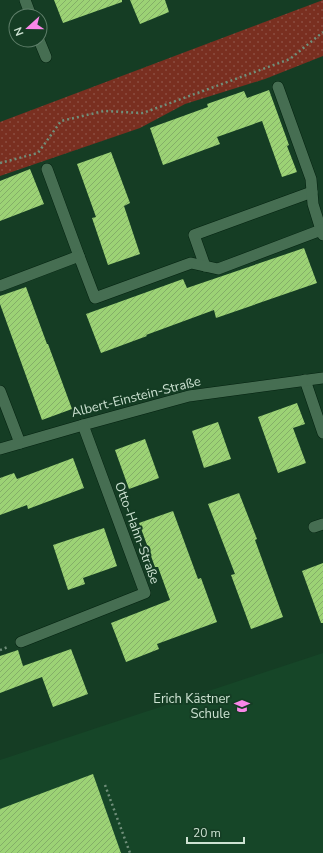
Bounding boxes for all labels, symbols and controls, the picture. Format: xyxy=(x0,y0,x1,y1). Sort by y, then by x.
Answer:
north arrow xyxy=(8,8,48,48)
text: N xyxy=(11,25,28,38)
street label: Albert-Einstein-Straße xyxy=(69,372,203,422)
street label: Otto-Hahn-Straße xyxy=(110,479,164,587)
place label: Erich Kästner Schule xyxy=(153,690,230,723)
school or university icon: Erich Kästner Schule xyxy=(233,697,251,715)
scale bar xyxy=(187,819,244,845)
text: 20 m xyxy=(193,825,221,841)

